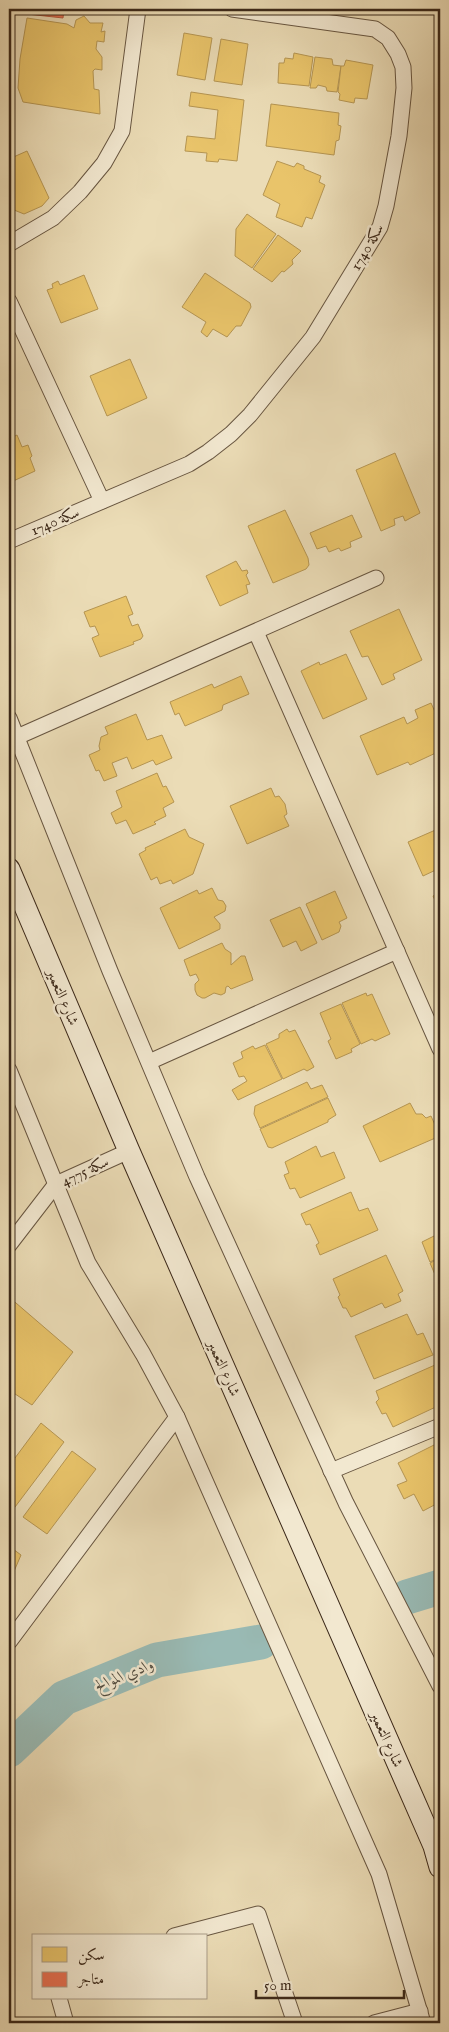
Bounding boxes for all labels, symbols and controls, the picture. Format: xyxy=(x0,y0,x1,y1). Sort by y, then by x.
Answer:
street label: سكة 1740 xyxy=(346,220,388,274)
street label: سكة 1740 xyxy=(28,503,82,540)
street label: شارع التعمير xyxy=(39,964,83,1029)
street label: سكة 4775 xyxy=(58,1152,112,1191)
street label: شارع التعمير xyxy=(199,1335,244,1400)
water label: وادي الموالح xyxy=(92,1655,158,1699)
street label: شارع التعمير xyxy=(362,1706,407,1771)
legend xyxy=(32,1934,208,2000)
text: سكن xyxy=(78,1946,105,1965)
scale bar xyxy=(256,1967,404,1999)
text: متاجر xyxy=(76,1970,104,1989)
text: 50 m xyxy=(264,1976,292,1995)

